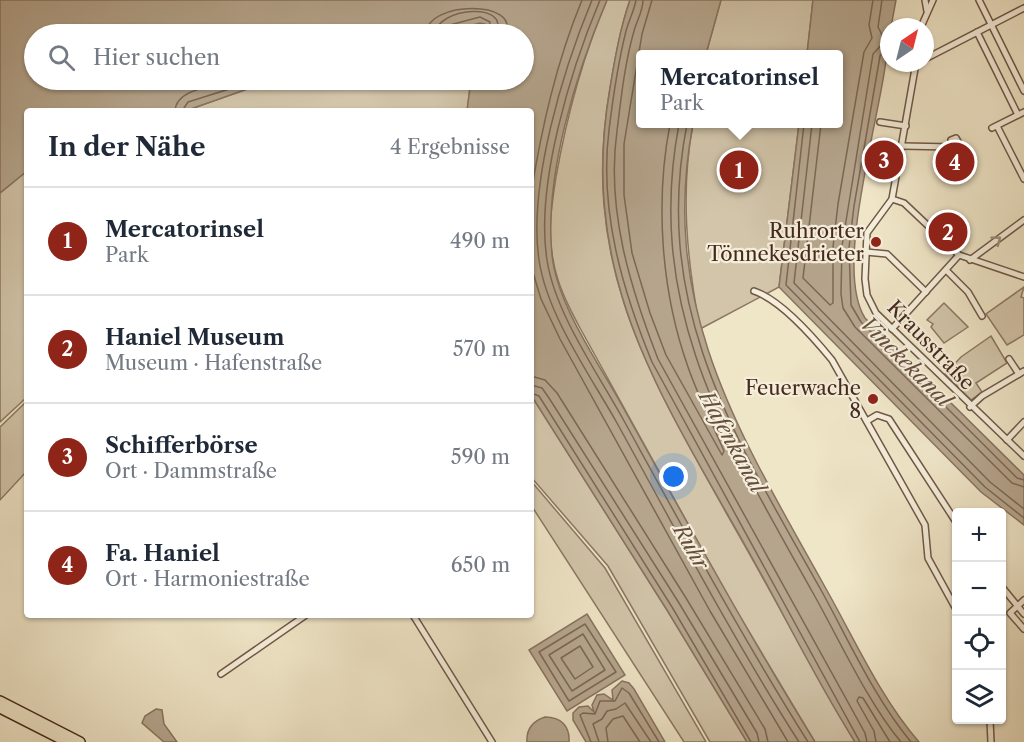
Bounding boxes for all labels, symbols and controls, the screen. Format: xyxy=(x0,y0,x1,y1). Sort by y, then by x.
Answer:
north arrow xyxy=(880,18,934,72)
search box xyxy=(24,24,534,90)
icon: search xyxy=(45,41,78,74)
text: Hier suchen xyxy=(93,44,220,71)
popup xyxy=(636,50,843,128)
text: Mercatorinsel xyxy=(660,64,819,91)
text: Park xyxy=(660,91,703,115)
text: In der Nähe xyxy=(48,131,205,163)
text: 4 Ergebnisse xyxy=(390,135,510,159)
pin: 3 xyxy=(864,138,904,182)
pin: 4 xyxy=(936,140,974,184)
pin: 1 xyxy=(720,148,758,192)
pin: 2 xyxy=(928,210,968,254)
text: Mercatorinsel xyxy=(105,216,264,243)
place label: Ruhrorter Tönnekesdrieter xyxy=(707,219,865,266)
text: 1 xyxy=(63,229,72,253)
text: 490 m xyxy=(450,229,510,253)
marker: Ruhrorter Tönnekesdrieter xyxy=(869,235,883,249)
one-way arrow xyxy=(991,236,1002,247)
text: Park xyxy=(105,243,148,267)
street label: Krausstraße xyxy=(882,295,980,395)
water label: Vinckekanal xyxy=(856,311,959,414)
text: Haniel Museum xyxy=(105,324,284,351)
text: 2 xyxy=(62,337,73,361)
text: 570 m xyxy=(453,337,510,361)
text: Museum · Hafenstraße xyxy=(105,351,322,375)
place label: Feuerwache 8 xyxy=(745,376,861,423)
water label: Hafenkanal xyxy=(693,384,772,499)
marker: Feuerwache 8 xyxy=(866,392,880,406)
text: Schifferbörse xyxy=(105,432,258,459)
text: 3 xyxy=(62,445,73,469)
text: 590 m xyxy=(451,445,510,469)
text: Ort · Dammstraße xyxy=(105,459,277,483)
your location xyxy=(659,462,688,491)
map controls xyxy=(952,508,1006,724)
button: + xyxy=(952,508,1006,562)
water label: Ruhr xyxy=(667,518,715,575)
text: Fa. Haniel xyxy=(105,540,220,567)
text: 4 xyxy=(62,553,73,577)
text: 650 m xyxy=(451,553,510,577)
button: − xyxy=(952,562,1006,616)
text: Ort · Harmoniestraße xyxy=(105,567,310,591)
button: locate xyxy=(952,616,1006,670)
button: layers xyxy=(952,670,1006,724)

